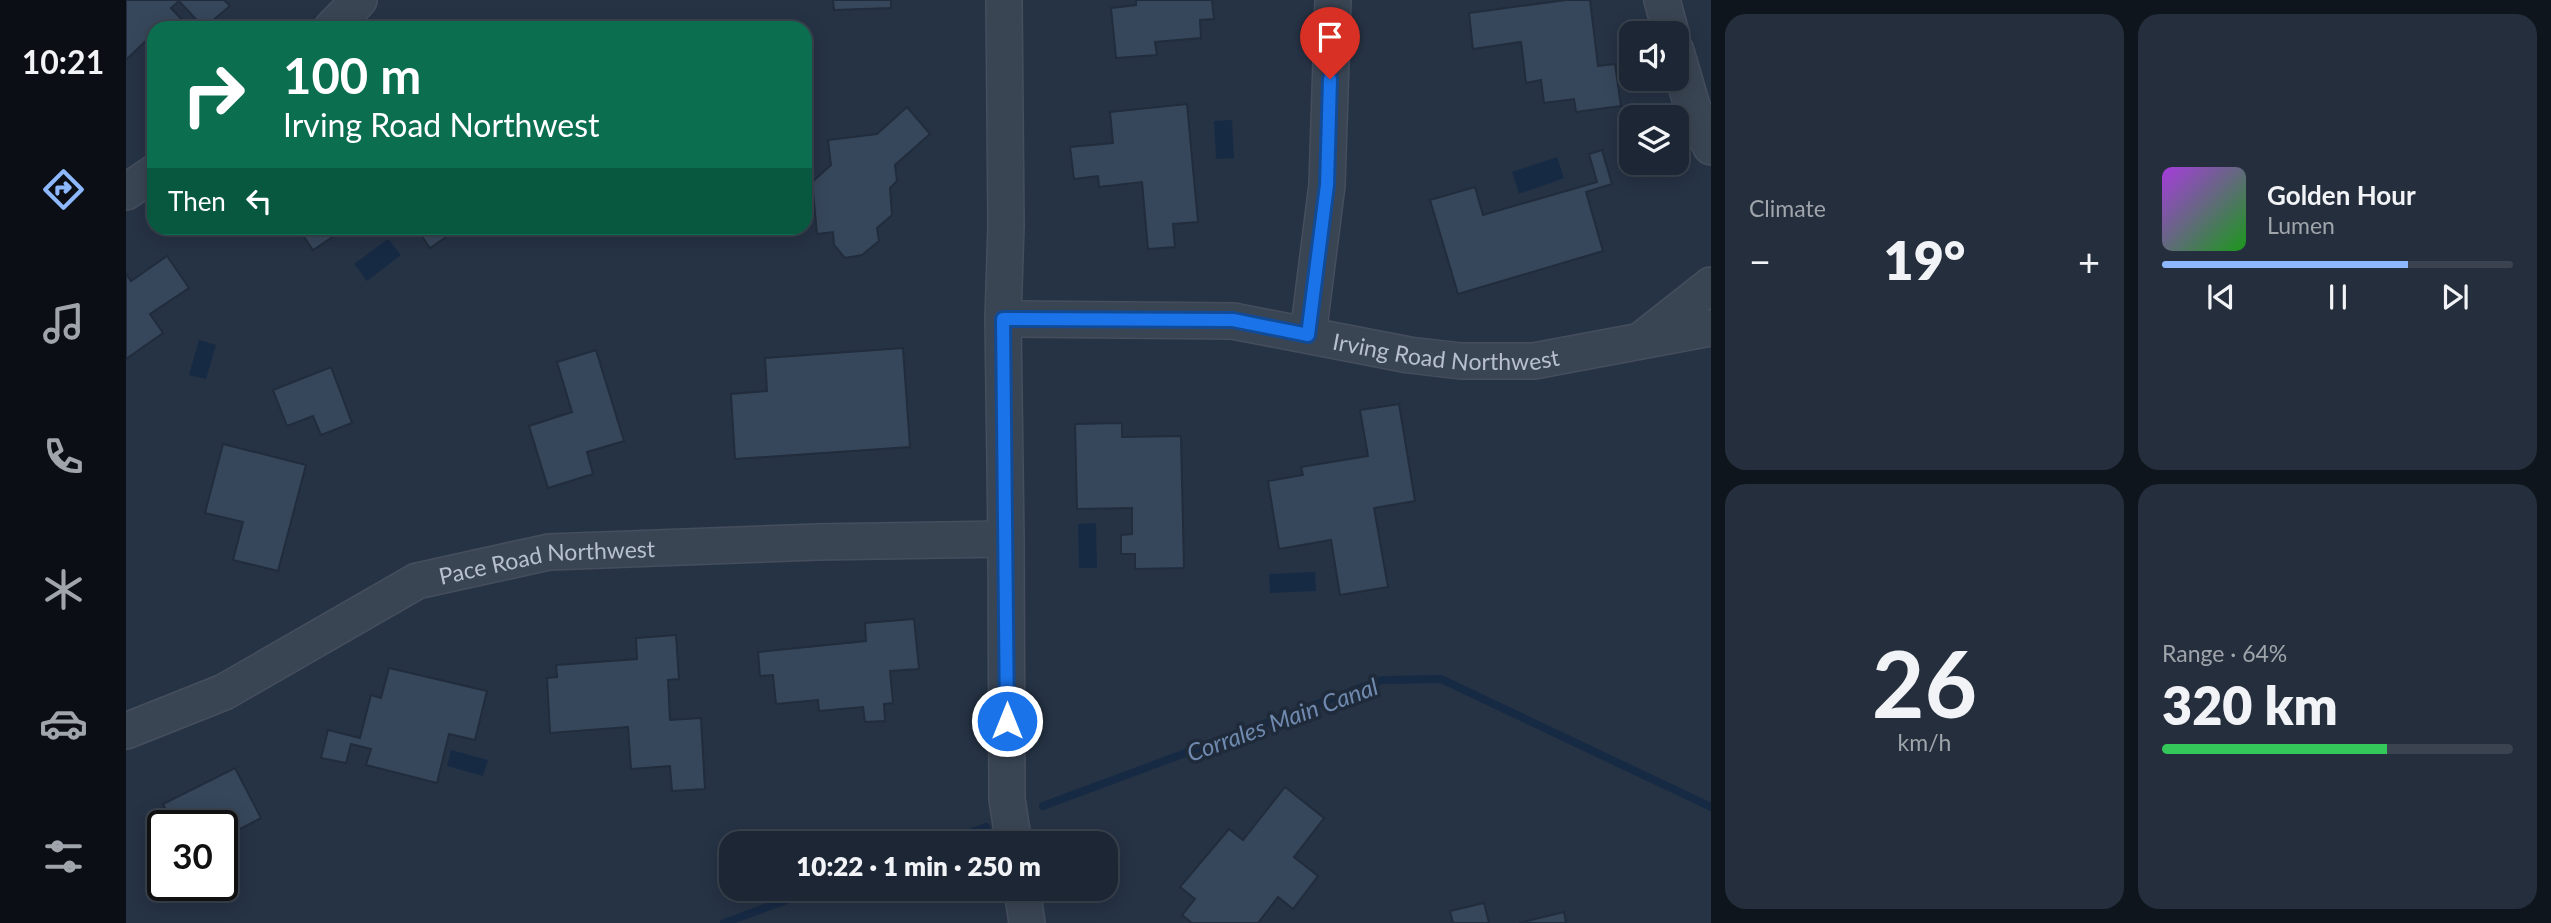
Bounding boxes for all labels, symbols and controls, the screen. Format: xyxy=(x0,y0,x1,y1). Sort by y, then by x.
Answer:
pin xyxy=(1300,7,1360,79)
icon: arrive xyxy=(1311,18,1349,56)
map controls xyxy=(1619,21,1689,175)
button: sound xyxy=(1619,21,1689,91)
text: 10:21 xyxy=(22,42,104,81)
text: 100 m xyxy=(283,46,421,104)
icon: right xyxy=(168,49,259,140)
text: Irving Road Northwest xyxy=(283,105,600,144)
button: layers xyxy=(1619,105,1689,175)
icon: directions xyxy=(39,165,88,214)
text: Golden Hour xyxy=(2267,179,2416,211)
icon: left xyxy=(240,182,278,220)
text: Then xyxy=(168,185,226,217)
text: Climate xyxy=(1749,194,1826,222)
text: Lumen xyxy=(2267,211,2335,239)
text: 19° xyxy=(1884,229,1965,291)
text: − xyxy=(1749,238,1771,284)
text: + xyxy=(2078,238,2100,284)
icon: previous xyxy=(2202,278,2240,316)
icon: pause xyxy=(2319,278,2357,316)
icon: next xyxy=(2436,278,2474,316)
icon: music xyxy=(39,299,88,348)
street label: Irving Road Northwest xyxy=(1331,327,1562,376)
icon: phone xyxy=(39,432,88,481)
street label: Pace Road Northwest xyxy=(436,534,656,590)
icon: climate xyxy=(39,565,88,614)
text: 26 xyxy=(1872,628,1977,737)
text: Range · 64% xyxy=(2162,639,2287,667)
water label: Corrales Main Canal xyxy=(1183,671,1382,767)
text: 320 km xyxy=(2162,674,2338,736)
position arrow xyxy=(970,684,1044,758)
icon: car xyxy=(39,699,88,748)
text: km/h xyxy=(1898,728,1951,756)
speed limit sign: 30 xyxy=(147,810,238,901)
icon: filters xyxy=(39,832,88,881)
text: 10:22 · 1 min · 250 m xyxy=(796,850,1041,882)

